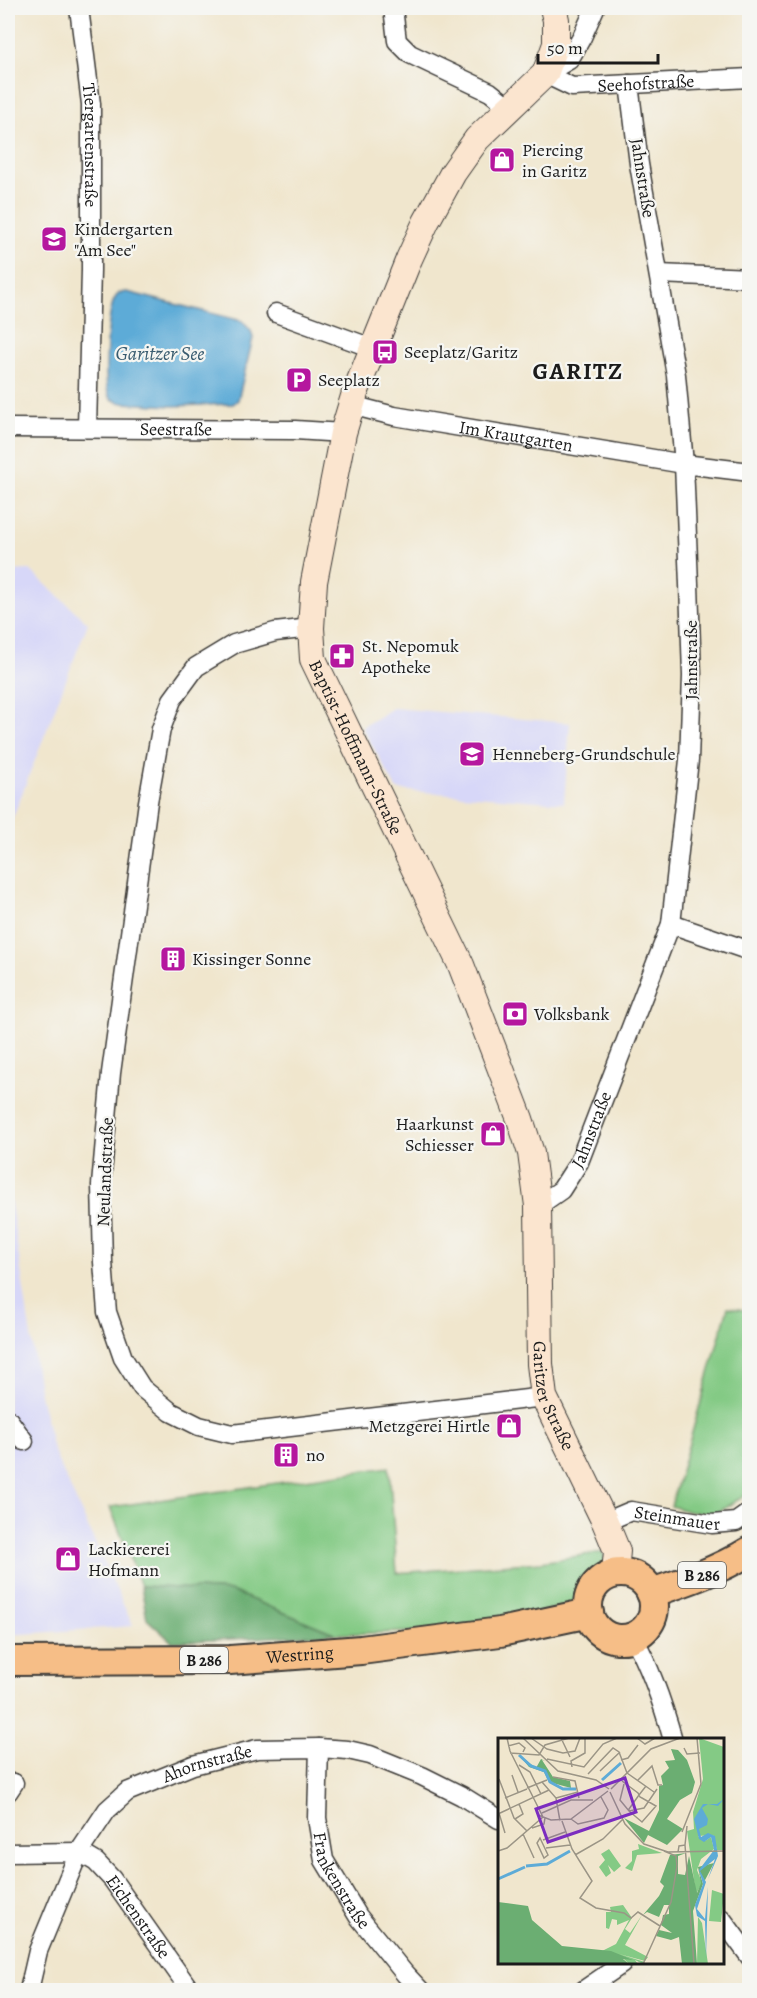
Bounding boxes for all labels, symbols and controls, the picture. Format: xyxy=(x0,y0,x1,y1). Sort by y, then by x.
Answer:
scale bar xyxy=(538,27,658,65)
text: 50 m xyxy=(547,36,583,60)
street label: Seehofstraße xyxy=(597,69,695,98)
street label: Tiergartenstraße xyxy=(76,82,103,207)
street label: Jahnstraße xyxy=(625,137,661,219)
place label: Piercing in Garitz xyxy=(522,138,587,183)
shop icon: Piercing in Garitz xyxy=(487,145,517,175)
place label: Kindergarten "Am See" xyxy=(74,217,173,262)
school or university icon: Kindergarten "Am See" xyxy=(39,224,69,254)
bus stop icon: Seeplatz/Garitz xyxy=(370,337,400,367)
water label: Garitzer See xyxy=(115,340,205,367)
place label: Seeplatz/Garitz xyxy=(404,340,518,364)
district label: GARITZ xyxy=(533,355,623,387)
parking icon: Seeplatz xyxy=(284,365,314,395)
place label: Seeplatz xyxy=(318,368,380,392)
street label: Im Krautgarten xyxy=(457,415,575,457)
street label: Seestraße xyxy=(140,417,212,441)
street label: Jahnstraße xyxy=(679,620,703,700)
place label: St. Nepomuk Apotheke xyxy=(361,634,459,679)
pharmacy icon: St. Nepomuk Apotheke xyxy=(327,641,357,671)
street label: Baptist-Hoffmann-Straße xyxy=(303,656,408,839)
school or university icon: Henneberg-Grundschule xyxy=(457,739,487,769)
place label: Henneberg-Grundschule xyxy=(492,742,676,766)
building icon: Kissinger Sonne xyxy=(158,944,188,974)
place label: Kissinger Sonne xyxy=(192,947,311,971)
bank icon: Volksbank xyxy=(500,999,530,1029)
place label: Volksbank xyxy=(533,1002,610,1026)
street label: Jahnstraße xyxy=(566,1088,617,1173)
place label: Haarkunst Schiesser xyxy=(395,1112,474,1157)
street label: Neulandstraße xyxy=(91,1117,119,1227)
shop icon: Haarkunst Schiesser xyxy=(478,1119,508,1149)
street label: Garitzer Straße xyxy=(528,1341,580,1454)
shop icon: Metzgerei Hirtle xyxy=(494,1411,524,1441)
place label: Metzgerei Hirtle xyxy=(369,1414,490,1438)
building icon: no xyxy=(271,1440,301,1470)
place label: no xyxy=(306,1443,325,1467)
street label: Steinmauer xyxy=(633,1500,721,1536)
place label: Lackiererei Hofmann xyxy=(88,1537,170,1582)
shop icon: Lackiererei Hofmann xyxy=(53,1544,83,1574)
road number: B 286 xyxy=(678,1562,726,1588)
street label: Westring xyxy=(264,1640,334,1669)
road number: B 286 xyxy=(180,1647,228,1673)
inset map xyxy=(498,1738,724,1965)
street label: Ahornstraße xyxy=(158,1739,255,1789)
street label: Frankenstraße xyxy=(308,1830,376,1934)
street label: Eichenstraße xyxy=(101,1870,176,1963)

